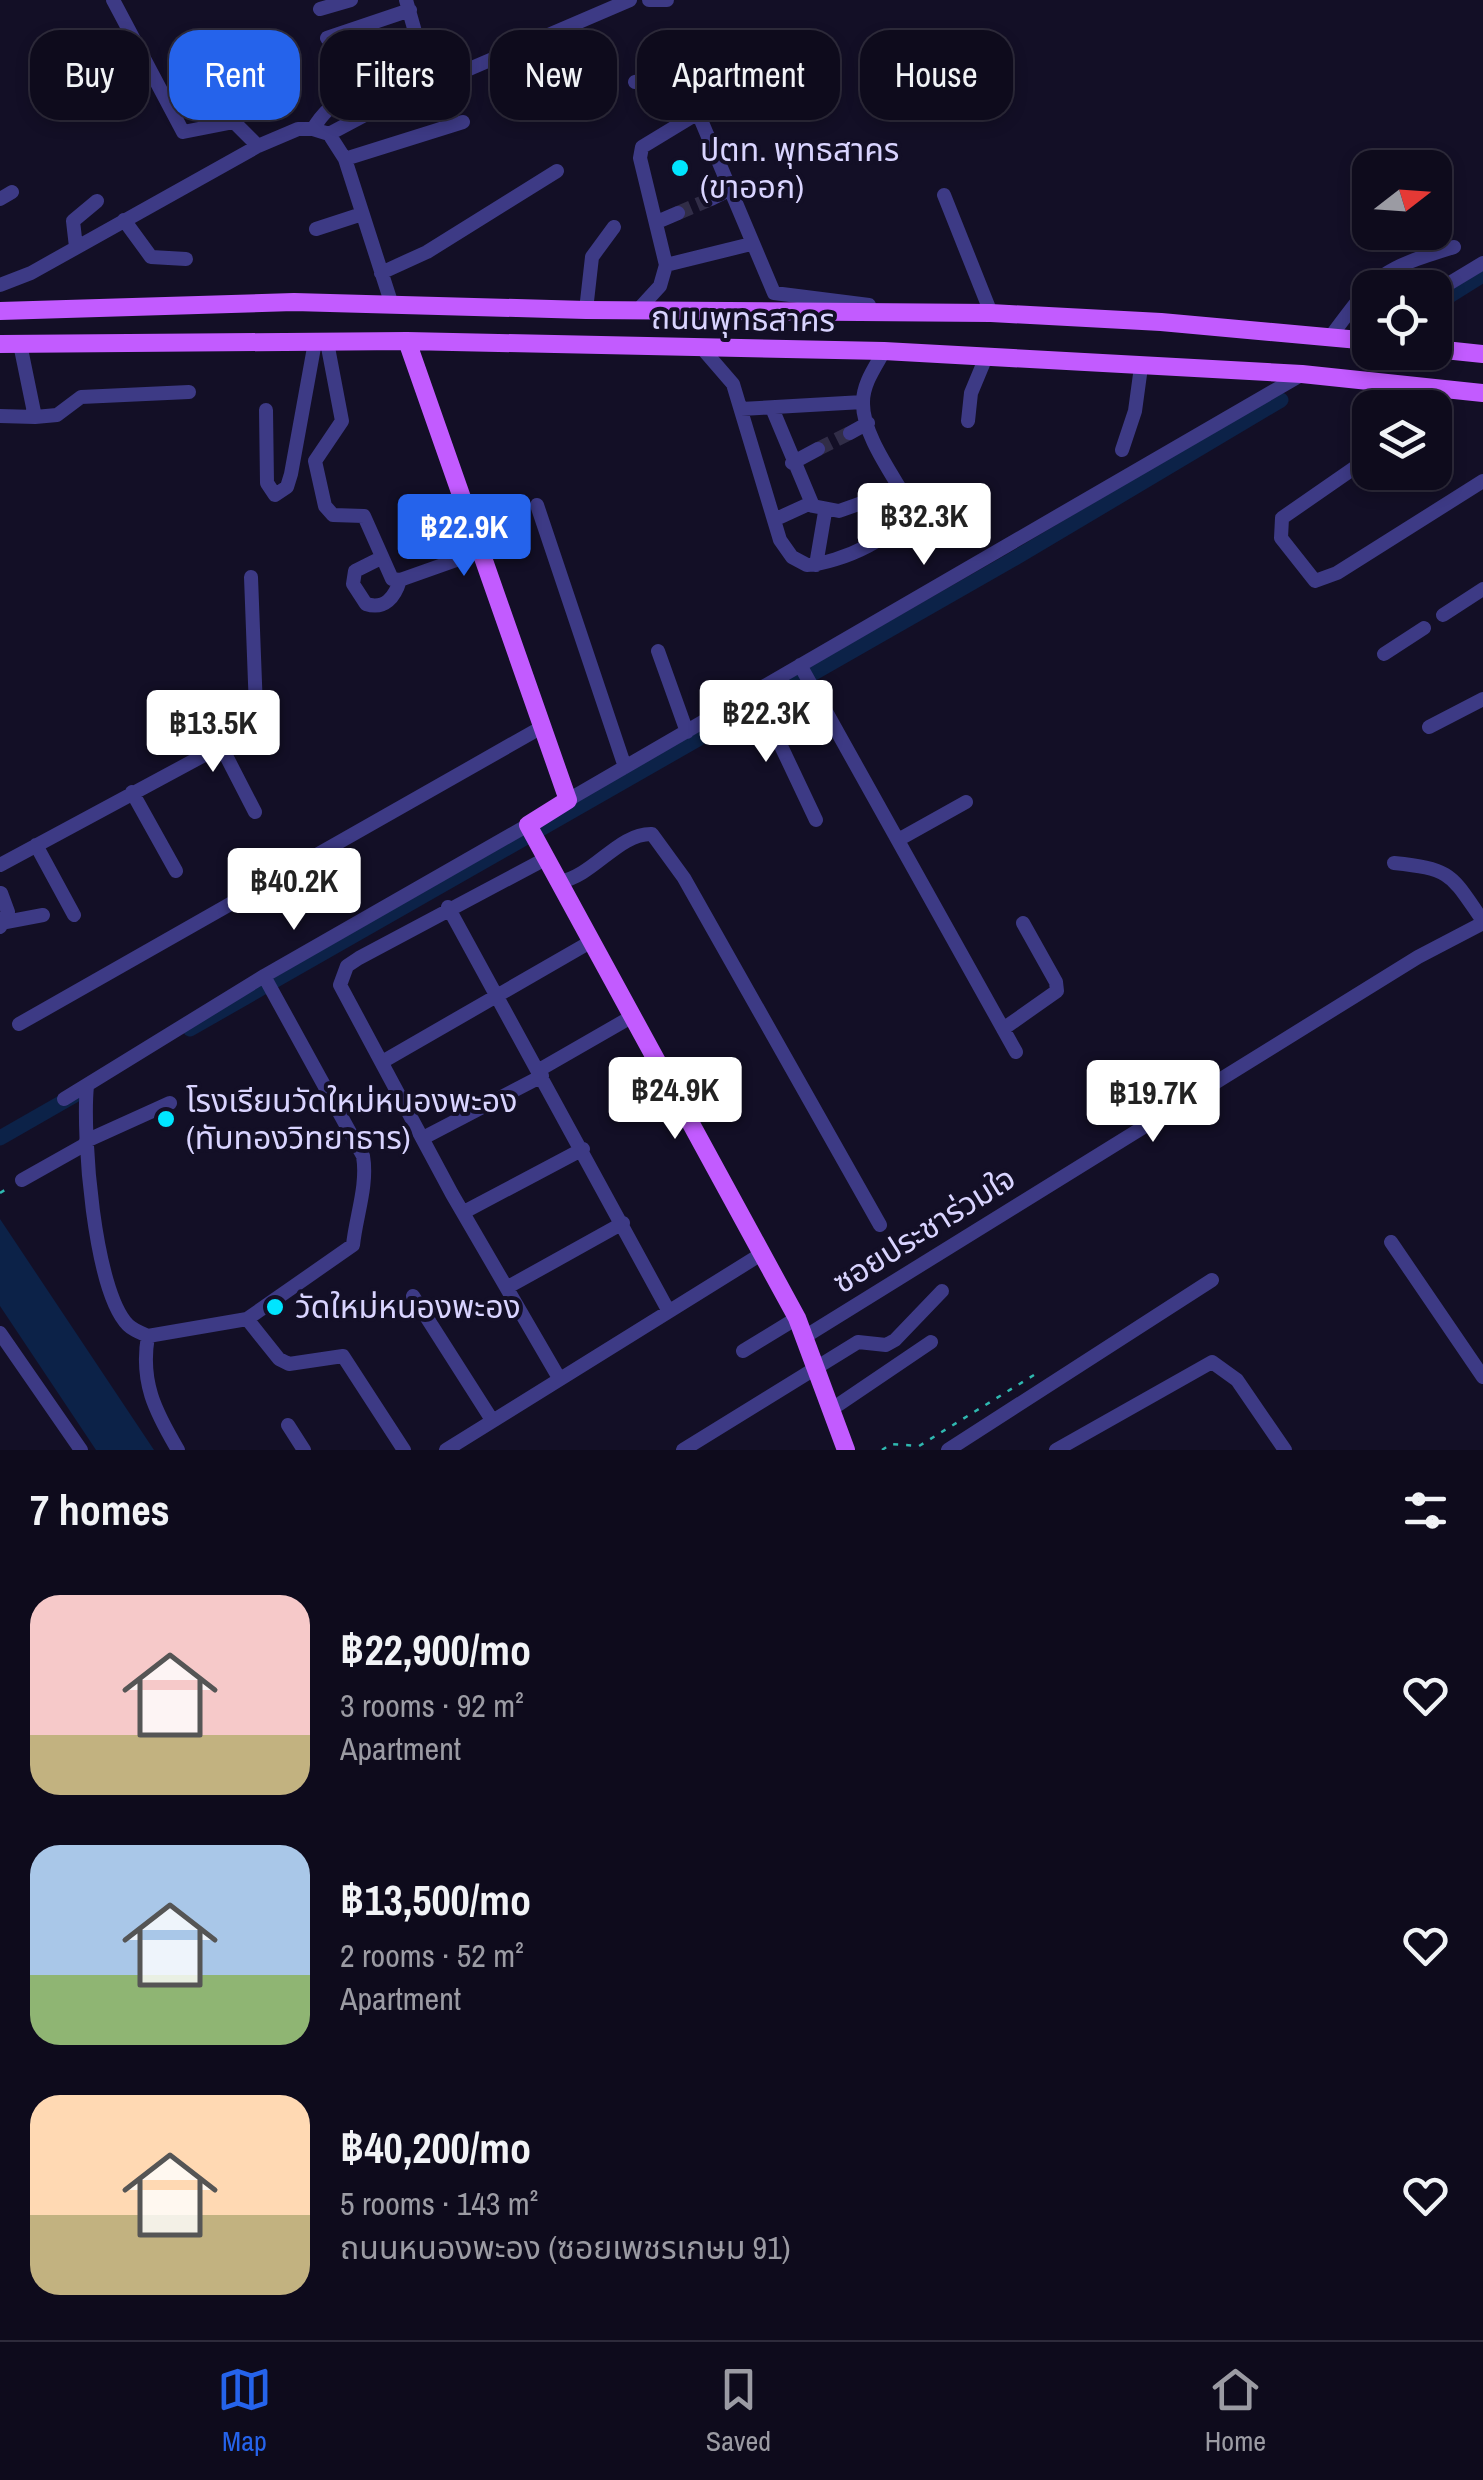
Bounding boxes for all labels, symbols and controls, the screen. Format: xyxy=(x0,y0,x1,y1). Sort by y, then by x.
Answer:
chip: Buy xyxy=(30,30,149,120)
chip: Rent xyxy=(169,30,300,120)
chip: Filters xyxy=(320,30,470,120)
chip: New xyxy=(490,30,617,120)
chip: Apartment xyxy=(637,30,840,120)
chip: House xyxy=(860,30,1013,120)
place label: ปตท. พุทธสาคร (ขาออก) xyxy=(700,128,900,208)
north arrow xyxy=(1352,150,1452,250)
map controls xyxy=(1352,150,1452,490)
marker: ปตท. พุทธสาคร (ขาออก) xyxy=(669,157,691,179)
button: locate xyxy=(1352,270,1452,370)
street label: ถนนพุทธสาคร xyxy=(651,295,835,342)
button: layers xyxy=(1352,390,1452,490)
pin: ฿32.3K xyxy=(843,483,1005,568)
pin: ฿22.9K xyxy=(383,494,545,579)
text: ฿32.3K xyxy=(880,494,968,537)
text: ฿22.9K xyxy=(420,505,508,548)
pin: ฿22.3K xyxy=(685,680,847,765)
pin: ฿13.5K xyxy=(132,690,294,775)
text: ฿22.3K xyxy=(722,691,810,734)
text: ฿13.5K xyxy=(169,701,257,744)
pin: ฿40.2K xyxy=(213,848,375,933)
text: ฿40.2K xyxy=(250,859,338,902)
pin: ฿24.9K xyxy=(594,1057,756,1142)
pin: ฿19.7K xyxy=(1072,1060,1234,1145)
text: ฿24.9K xyxy=(631,1068,719,1111)
text: ฿19.7K xyxy=(1109,1071,1197,1114)
place label: โรงเรียนวัดใหม่หนองพะอง (ทับทองวิทยาธาร) xyxy=(186,1079,517,1159)
marker: โรงเรียนวัดใหม่หนองพะอง (ทับทองวิทยาธาร) xyxy=(155,1108,177,1130)
street label: ซอยประชาร่วมใจ xyxy=(824,1156,1023,1303)
place label: วัดใหม่หนองพะอง xyxy=(295,1285,521,1328)
marker: วัดใหม่หนองพะอง xyxy=(264,1296,286,1318)
text: 7 homes xyxy=(30,1482,170,1538)
icon: filters xyxy=(1398,1483,1453,1538)
text: ฿22,900/mo xyxy=(340,1622,531,1678)
icon: home xyxy=(110,1635,230,1755)
icon: heart xyxy=(1398,1668,1453,1723)
text: 3 rooms · 92 m² xyxy=(340,1684,524,1727)
text: Apartment xyxy=(340,1727,461,1770)
text: ฿13,500/mo xyxy=(340,1872,531,1928)
icon: home xyxy=(110,1885,230,2005)
icon: heart xyxy=(1398,1918,1453,1973)
text: 2 rooms · 52 m² xyxy=(340,1934,524,1977)
text: Apartment xyxy=(340,1977,461,2020)
text: ฿40,200/mo xyxy=(340,2120,531,2176)
icon: home xyxy=(110,2135,230,2255)
icon: heart xyxy=(1398,2168,1453,2223)
text: 5 rooms · 143 m² xyxy=(340,2182,538,2225)
text: ถนนหนองพะอง (ซอยเพชรเกษม 91) xyxy=(340,2226,791,2269)
tab: Map xyxy=(217,2362,272,2460)
tab: Saved xyxy=(706,2362,771,2460)
tab: Home xyxy=(1205,2362,1266,2460)

